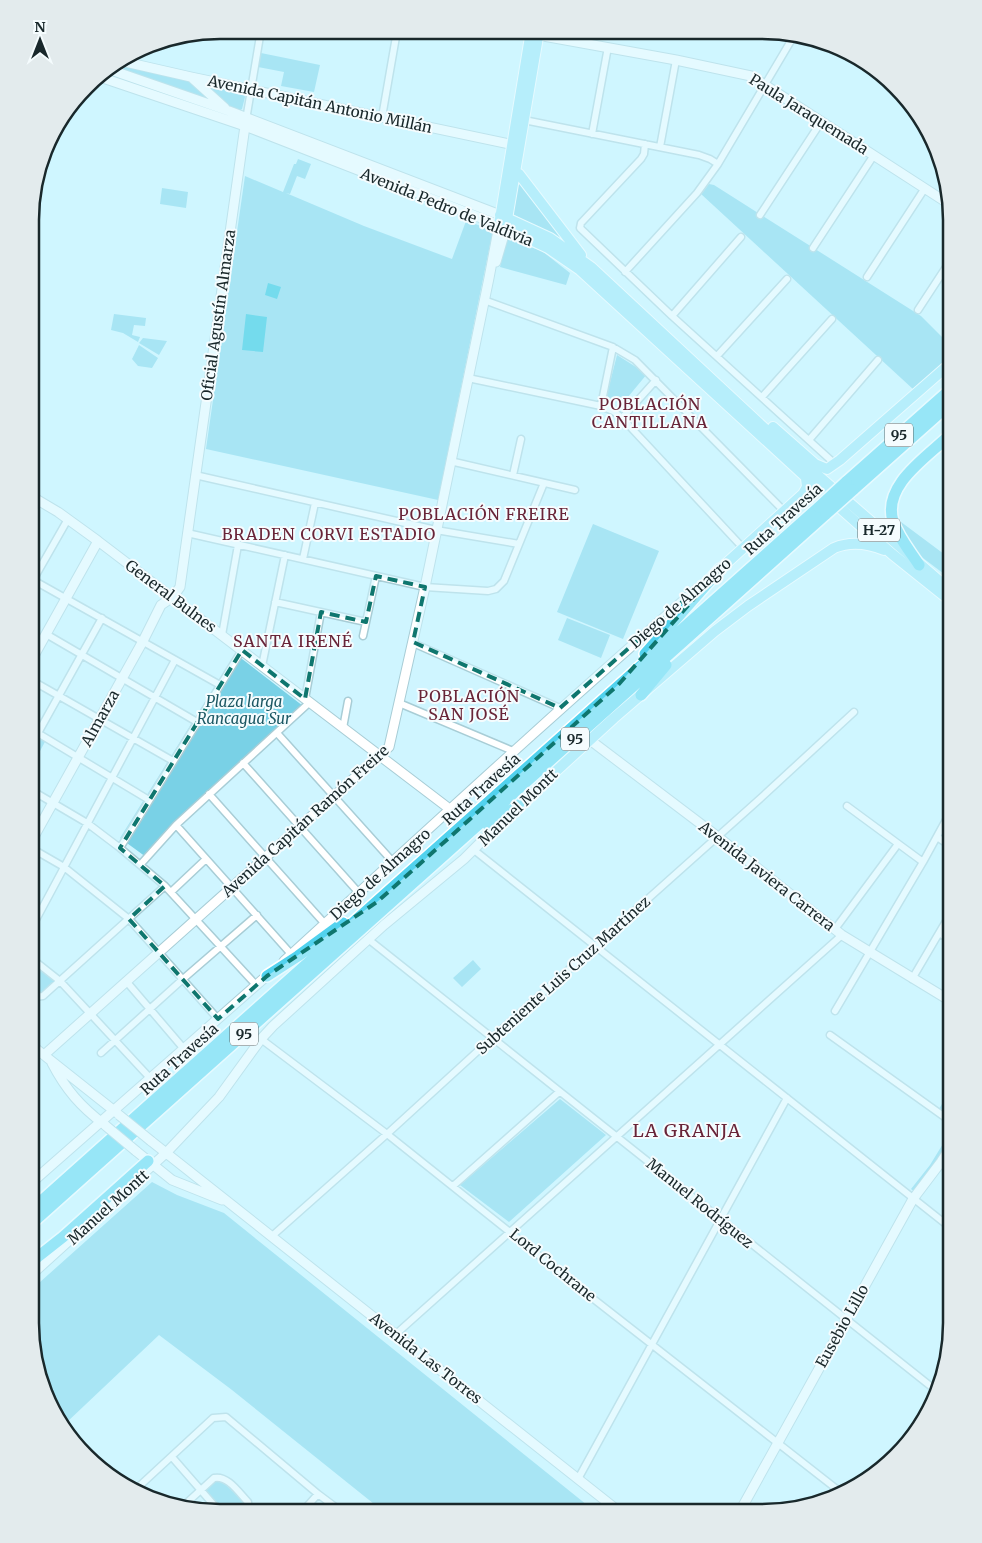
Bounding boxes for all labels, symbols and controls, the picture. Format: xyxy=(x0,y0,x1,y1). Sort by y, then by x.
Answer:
north arrow xyxy=(15,15,65,65)
text: N xyxy=(34,18,46,36)
street label: Paula Jaraquemada xyxy=(746,70,872,158)
street label: Avenida Capitán Antonio Millán xyxy=(205,71,434,137)
street label: Avenida Pedro de Valdivia xyxy=(357,163,536,250)
street label: Oficial Agustín Almarza xyxy=(197,228,239,402)
district label: POBLACIÓN CANTILLANA xyxy=(592,394,708,432)
road number: 95 xyxy=(885,424,913,446)
street label: Ruta Travesía xyxy=(740,479,826,559)
district label: POBLACIÓN FREIRE xyxy=(398,504,570,524)
road number: H-27 xyxy=(858,518,900,542)
district label: BRADEN CORVI ESTADIO xyxy=(222,524,436,544)
street label: Diego de Almagro xyxy=(625,554,735,652)
street label: General Bulnes xyxy=(122,556,220,636)
district label: SANTA IRENÉ xyxy=(233,631,353,651)
street label: Almarza xyxy=(76,686,123,750)
district label: POBLACIÓN SAN JOSÉ xyxy=(418,686,520,724)
park label: Plaza larga Rancagua Sur xyxy=(197,692,292,728)
road number: 95 xyxy=(561,728,589,751)
street label: Avenida Capitán Ramón Freire xyxy=(217,741,393,902)
street label: Ruta Travesía xyxy=(438,749,524,829)
street label: Manuel Montt xyxy=(474,764,562,850)
street label: Avenida Javiera Carrera xyxy=(694,816,839,935)
street label: Diego de Almagro xyxy=(326,824,434,924)
street label: Subteniente Luis Cruz Martínez xyxy=(472,892,654,1058)
street label: Ruta Travesía xyxy=(136,1019,222,1099)
road number: 95 xyxy=(230,1022,258,1046)
district label: LA GRANJA xyxy=(632,1119,742,1142)
street label: Manuel Rodríguez xyxy=(643,1154,757,1252)
street label: Manuel Montt xyxy=(63,1165,153,1248)
street label: Lord Cochrane xyxy=(506,1224,600,1306)
street label: Eusebio Lillo xyxy=(811,1281,873,1371)
street label: Avenida Las Torres xyxy=(365,1308,486,1408)

